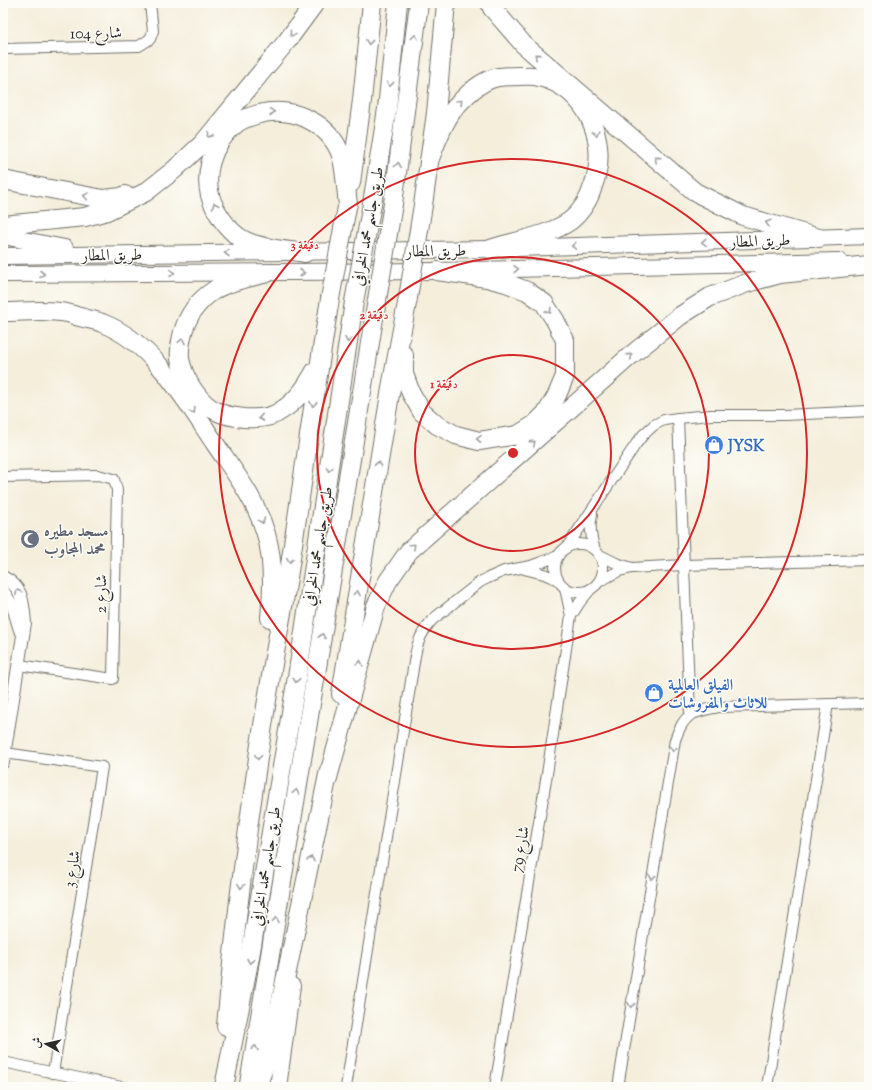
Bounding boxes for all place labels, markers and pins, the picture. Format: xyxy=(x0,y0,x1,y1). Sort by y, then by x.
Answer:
shop icon: JYSK xyxy=(703,434,725,456)
place label: JYSK xyxy=(726,436,765,459)
centre of rings xyxy=(506,446,520,460)
place label: مسجد مطيره محمد المجاوب xyxy=(44,521,109,562)
mosque icon: مسجد مطيره محمد المجاوب xyxy=(19,528,41,550)
place label: الفيلق العالمية للاثاث والمفروشات xyxy=(668,675,767,716)
shop icon: الفيلق العالمية للاثاث والمفروشات xyxy=(643,682,665,704)

